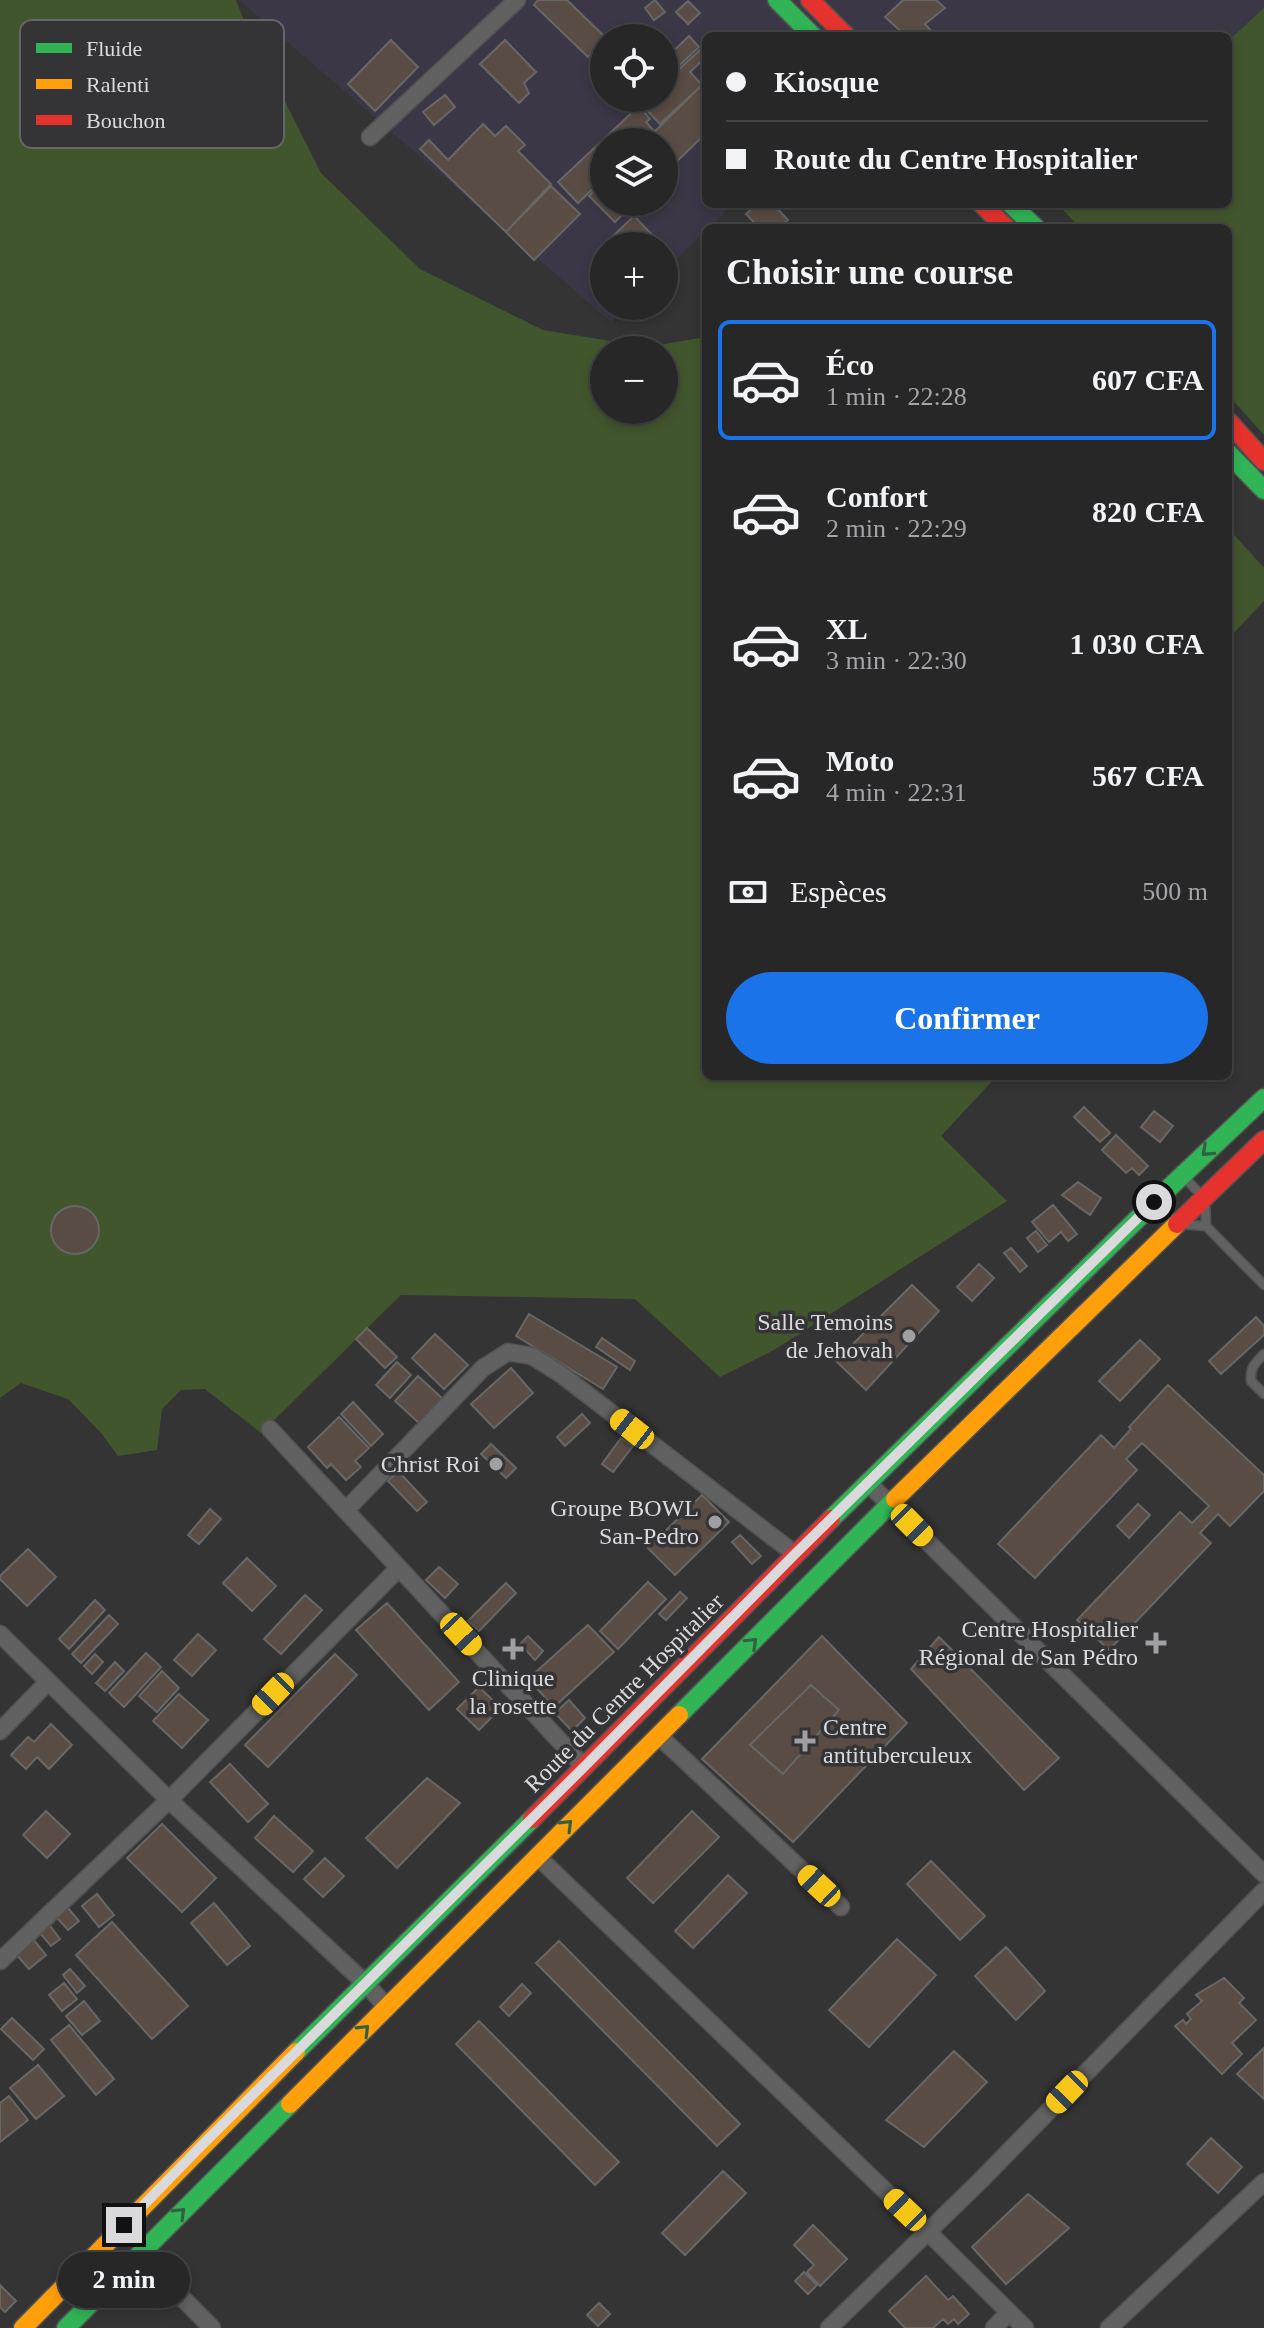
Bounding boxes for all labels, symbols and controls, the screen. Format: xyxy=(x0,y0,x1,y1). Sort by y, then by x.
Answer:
legend xyxy=(20,20,284,148)
map controls xyxy=(590,24,678,424)
button: locate xyxy=(590,24,678,112)
text: Fluide xyxy=(86,36,142,61)
text: Kiosque xyxy=(774,65,879,98)
text: Ralenti xyxy=(86,72,150,97)
text: Bouchon xyxy=(86,108,165,133)
button: layers xyxy=(590,128,678,216)
text: Route du Centre Hospitalier xyxy=(774,142,1138,175)
button: + xyxy=(590,232,678,320)
text: Choisir une course xyxy=(726,252,1013,292)
button: − xyxy=(590,336,678,424)
icon: car xyxy=(730,344,802,416)
text: Éco xyxy=(826,348,874,381)
text: 607 CFA xyxy=(1092,363,1204,396)
text: 1 min · 22:28 xyxy=(826,382,967,411)
icon: car xyxy=(730,476,802,548)
text: Confort xyxy=(826,480,928,513)
text: 820 CFA xyxy=(1092,495,1204,528)
text: 2 min · 22:29 xyxy=(826,514,967,543)
icon: car xyxy=(730,608,802,680)
text: XL xyxy=(826,612,868,645)
text: 1 030 CFA xyxy=(1070,627,1204,660)
text: 3 min · 22:30 xyxy=(826,646,967,675)
icon: car xyxy=(730,740,802,812)
text: Moto xyxy=(826,744,894,777)
text: 567 CFA xyxy=(1092,759,1204,792)
text: 4 min · 22:31 xyxy=(826,778,967,807)
icon: cash xyxy=(726,870,770,914)
text: Espèces xyxy=(790,875,887,908)
text: 500 m xyxy=(1142,877,1208,906)
button: Confirmer xyxy=(726,972,1208,1064)
one-way arrow xyxy=(1202,1142,1216,1157)
route start xyxy=(1136,1184,1172,1220)
place label: Salle Temoins de Jehovah xyxy=(757,1309,893,1363)
marker: Salle Temoins de Jehovah xyxy=(900,1327,918,1345)
car xyxy=(606,1405,658,1453)
place label: Christ Roi xyxy=(381,1451,480,1477)
marker: Christ Roi xyxy=(487,1455,505,1473)
place label: Groupe BOWL San-Pedro xyxy=(550,1495,699,1549)
car xyxy=(887,1500,937,1550)
marker: Groupe BOWL San-Pedro xyxy=(706,1513,724,1531)
street label: Route du Centre Hospitalier xyxy=(519,1588,729,1798)
car xyxy=(436,1608,486,1660)
place label: Centre Hospitalier Régional de San Pédro xyxy=(919,1616,1138,1670)
marker: Centre Hospitalier Régional de San Pédro xyxy=(1145,1632,1167,1654)
marker: Clinique la rosette xyxy=(502,1638,524,1660)
one-way arrow xyxy=(743,1638,757,1652)
place label: Clinique la rosette xyxy=(469,1665,557,1719)
car xyxy=(248,1668,298,1720)
place label: Centre antituberculeux xyxy=(823,1714,972,1768)
marker: Centre antituberculeux xyxy=(794,1730,816,1752)
one-way arrow xyxy=(558,1820,572,1835)
car xyxy=(793,1861,845,1911)
one-way arrow xyxy=(355,2024,369,2039)
car xyxy=(1042,2066,1092,2118)
car xyxy=(879,2185,931,2235)
route end xyxy=(106,2207,142,2243)
one-way arrow xyxy=(171,2208,185,2222)
callout: 2 min xyxy=(58,2253,190,2309)
text: 2 min xyxy=(93,2265,155,2294)

